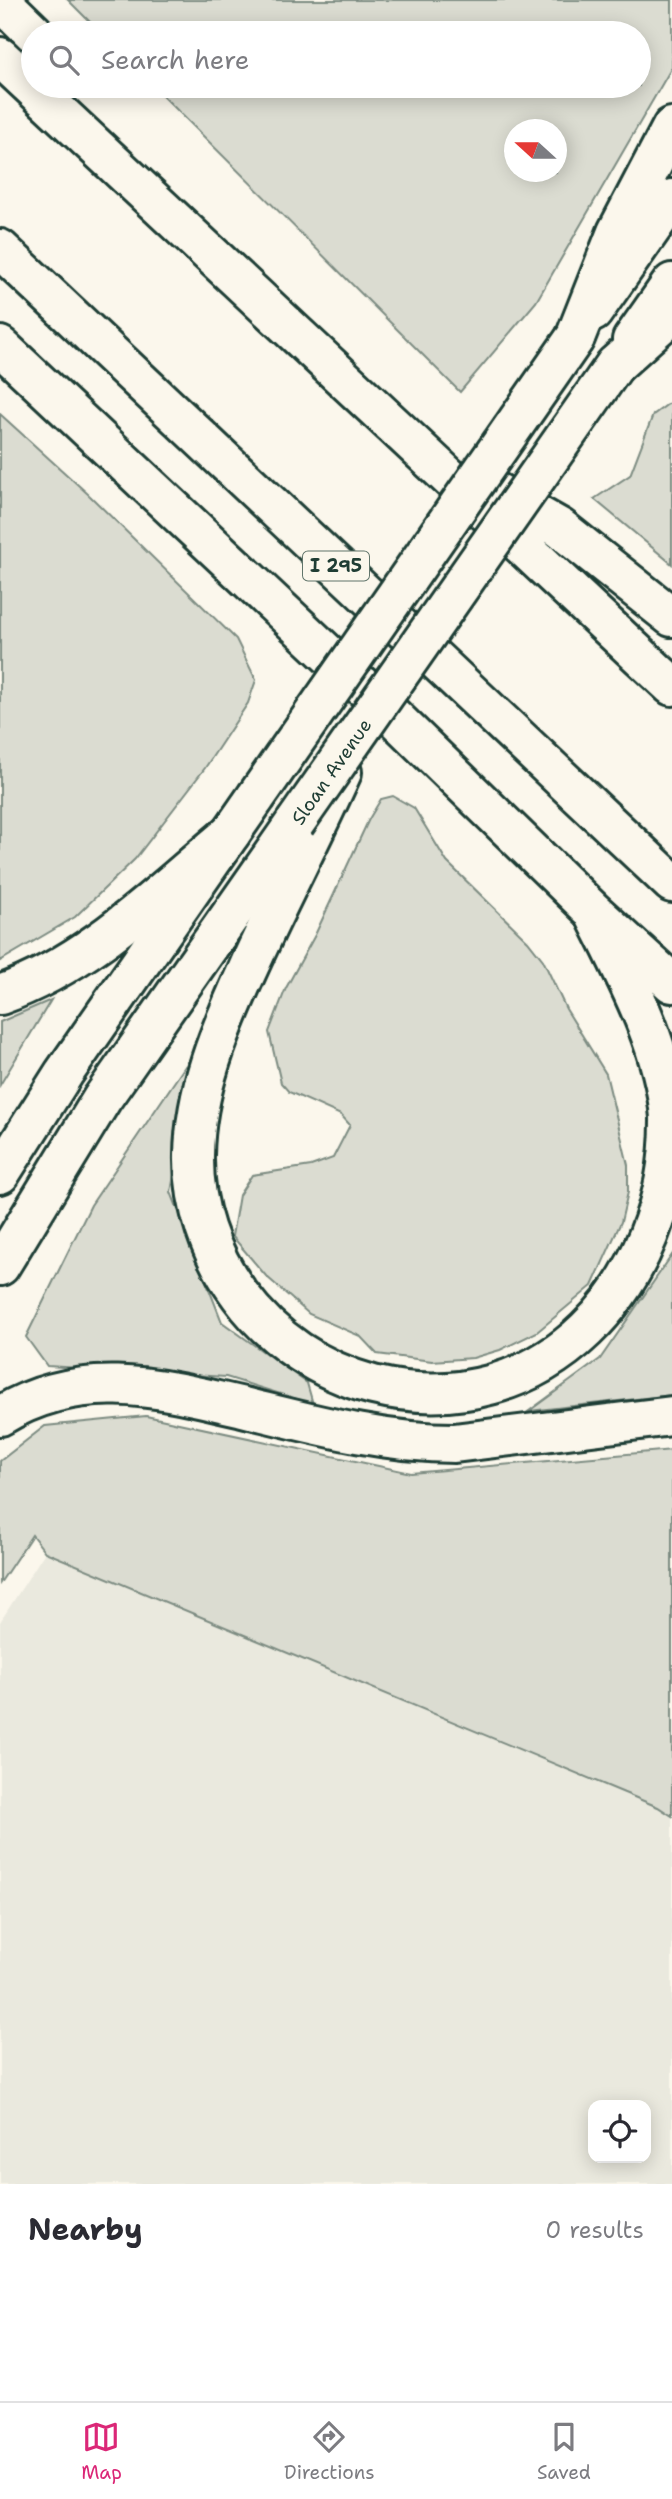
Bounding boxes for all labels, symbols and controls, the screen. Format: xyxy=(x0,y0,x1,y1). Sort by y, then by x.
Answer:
search box xyxy=(21,21,651,98)
icon: search xyxy=(45,41,83,79)
text: Search here xyxy=(101,42,250,77)
north arrow xyxy=(504,119,567,182)
road number: I 295 xyxy=(303,552,369,580)
street label: Sloan Avenue xyxy=(286,714,377,830)
map controls xyxy=(588,2100,651,2163)
button: locate xyxy=(588,2100,651,2163)
text: Nearby xyxy=(28,2209,143,2250)
text: 0 results xyxy=(545,2215,644,2245)
tab: Map xyxy=(81,2418,122,2485)
tab: Directions xyxy=(284,2418,375,2485)
tab: Saved xyxy=(537,2418,591,2485)

